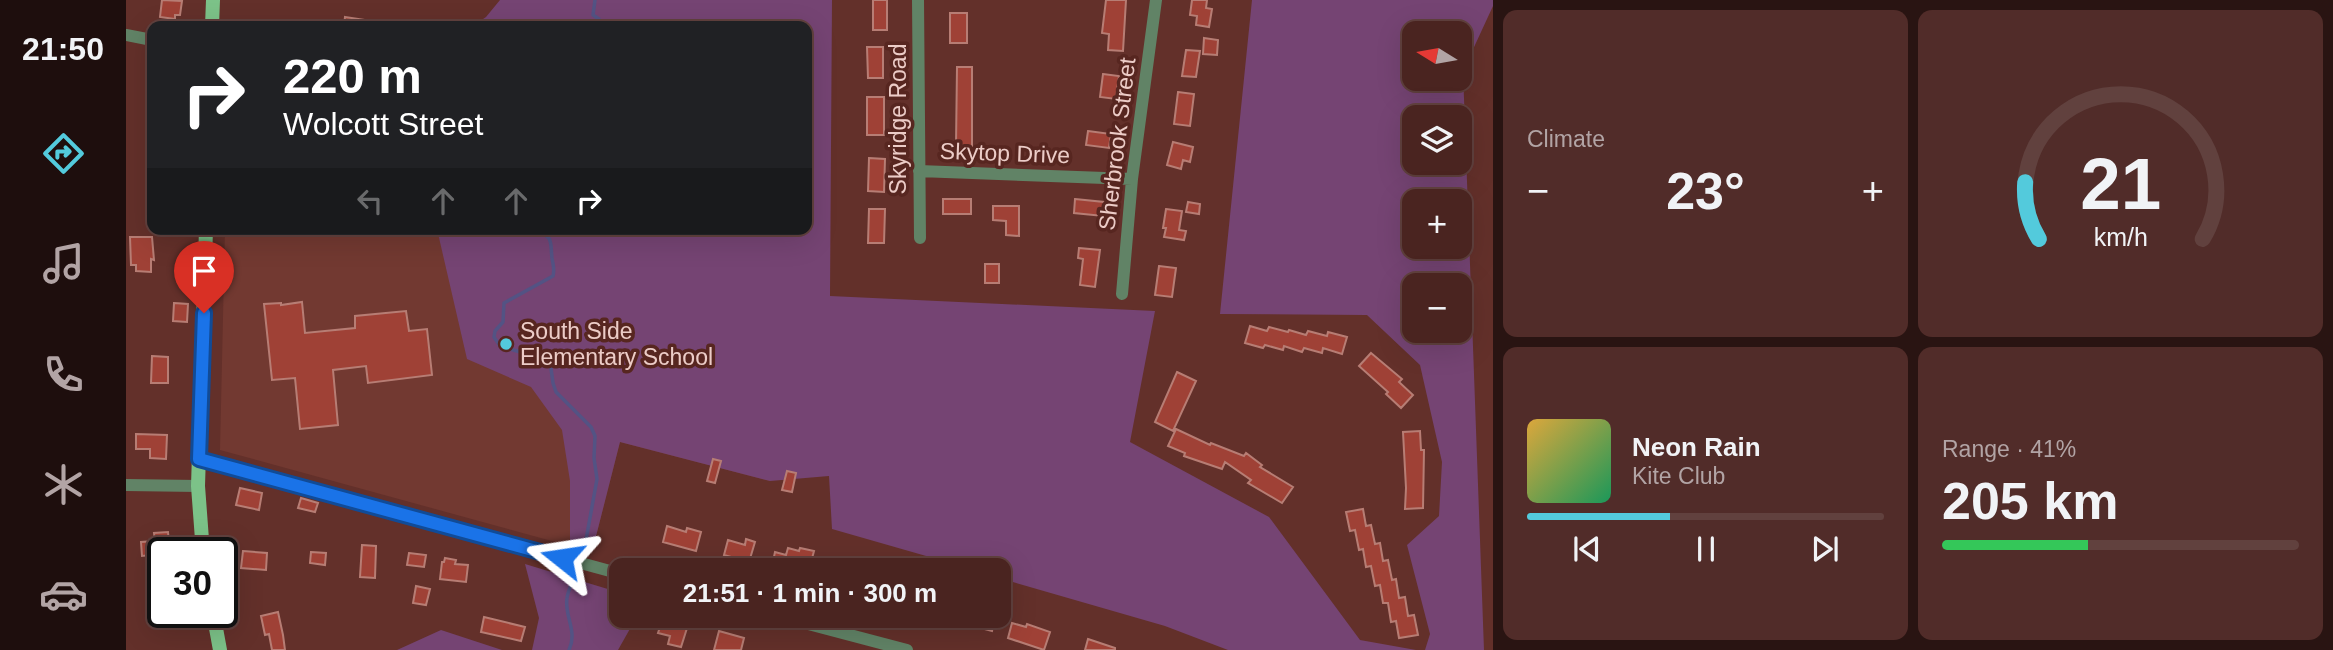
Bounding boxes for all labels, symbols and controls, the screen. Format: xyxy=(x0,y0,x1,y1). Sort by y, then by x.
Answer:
north arrow xyxy=(1402,21,1472,91)
map controls xyxy=(1402,21,1472,343)
text: 21:50 xyxy=(22,31,104,67)
street label: Skyridge Road xyxy=(885,44,911,194)
icon: right xyxy=(168,49,259,140)
text: 220 m xyxy=(283,49,422,103)
street label: Sherbrook Street xyxy=(1094,56,1141,232)
button: layers xyxy=(1402,105,1472,175)
text: Wolcott Street xyxy=(283,106,483,142)
text: Climate xyxy=(1527,126,1605,152)
icon: directions xyxy=(39,129,88,178)
street label: Skytop Drive xyxy=(939,138,1071,168)
text: 21 xyxy=(2080,144,2161,225)
text: 23° xyxy=(1666,162,1745,220)
text: − xyxy=(1527,170,1549,212)
text: + xyxy=(1862,170,1884,212)
icon: left xyxy=(351,182,389,220)
icon: ahead xyxy=(424,182,462,220)
icon: ahead xyxy=(497,182,535,220)
icon: right xyxy=(570,182,608,220)
button: + xyxy=(1402,189,1472,259)
text: km/h xyxy=(2093,223,2148,251)
icon: music xyxy=(39,239,88,288)
pin xyxy=(174,241,234,313)
icon: arrive xyxy=(185,252,223,290)
button: − xyxy=(1402,273,1472,343)
place label: South Side Elementary School xyxy=(520,318,713,370)
marker: South Side Elementary School xyxy=(498,336,514,352)
icon: phone xyxy=(39,350,88,399)
text: Neon Rain xyxy=(1632,432,1761,462)
text: Range · 41% xyxy=(1942,436,2076,462)
icon: climate xyxy=(39,460,88,509)
text: Kite Club xyxy=(1632,463,1725,489)
text: 205 km xyxy=(1942,472,2118,530)
position arrow xyxy=(525,521,599,595)
icon: previous xyxy=(1568,530,1606,568)
icon: pause xyxy=(1687,530,1725,568)
icon: next xyxy=(1806,530,1844,568)
speed limit sign: 30 xyxy=(147,537,238,628)
icon: car xyxy=(39,570,88,619)
text: 21:51 · 1 min · 300 m xyxy=(683,578,937,608)

